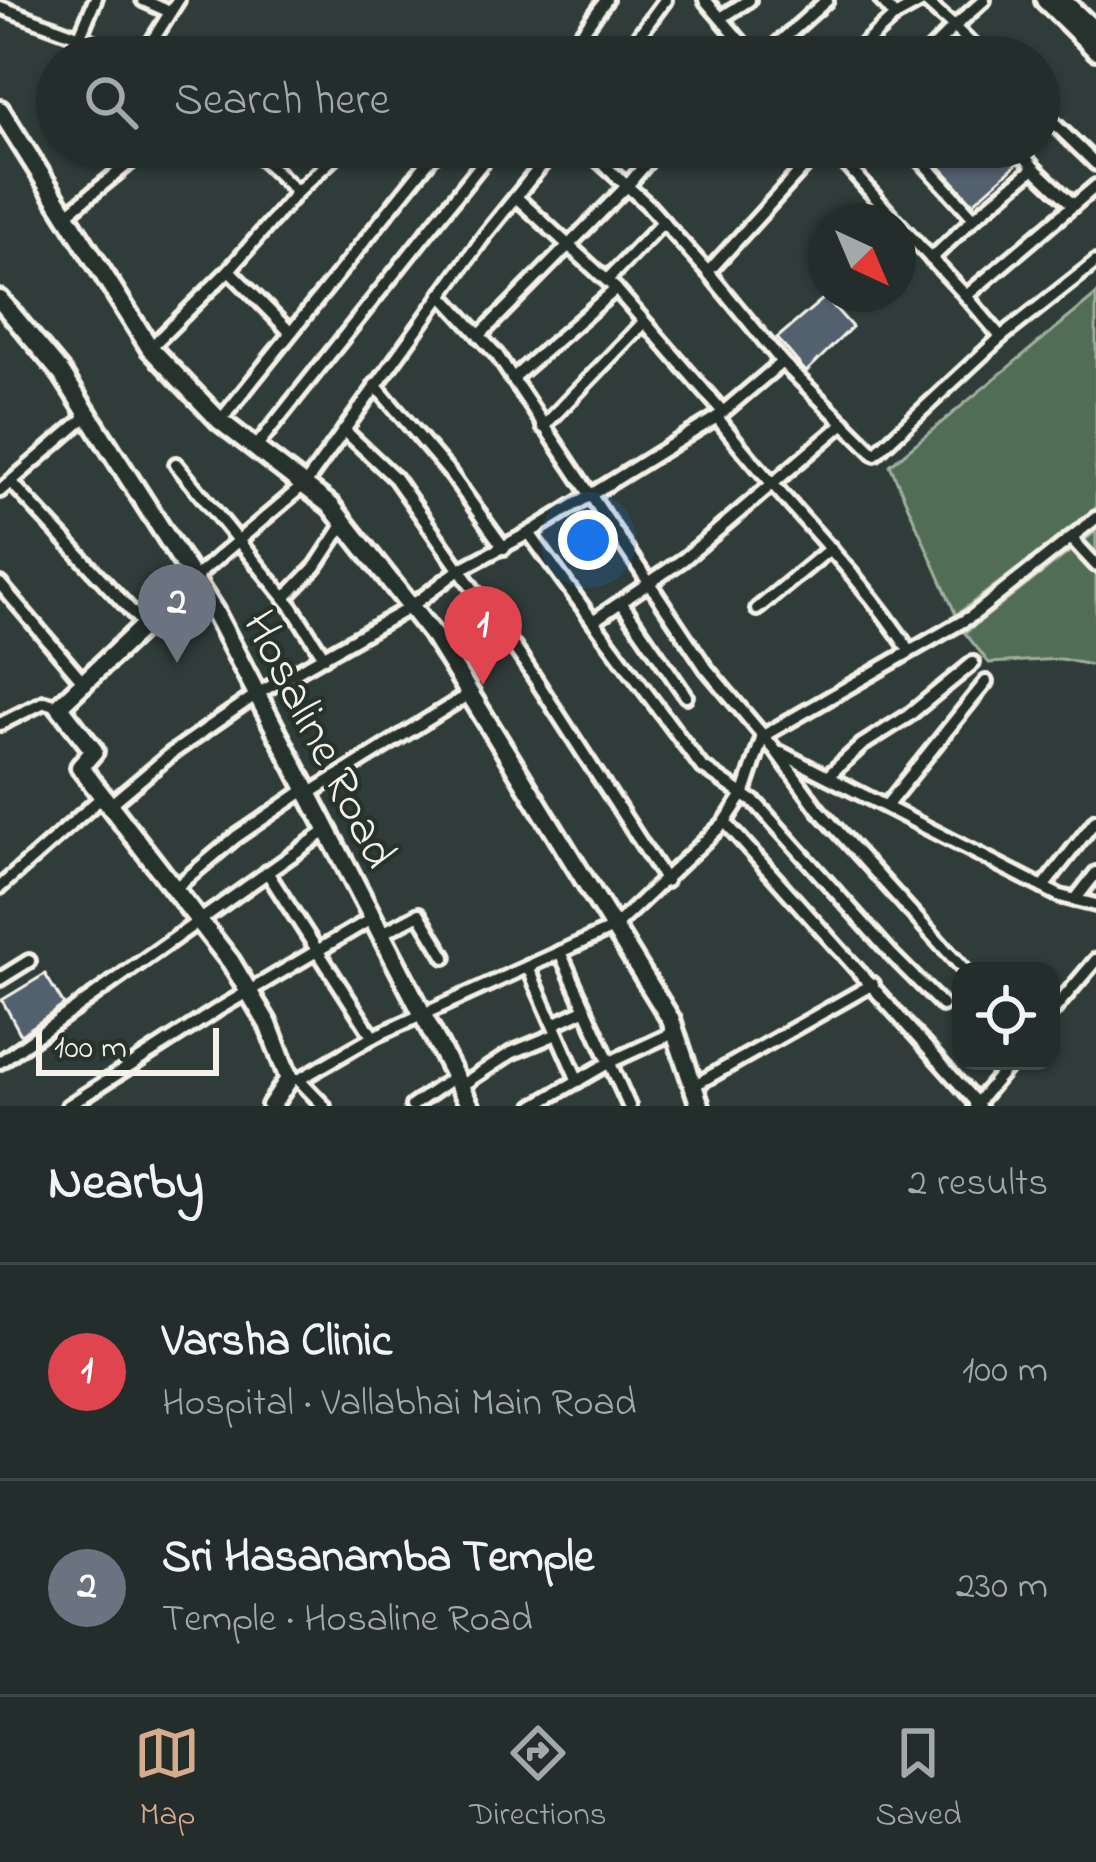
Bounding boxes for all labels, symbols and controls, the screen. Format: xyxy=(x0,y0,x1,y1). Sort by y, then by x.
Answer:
search box xyxy=(36,36,1060,168)
icon: search xyxy=(78,69,144,135)
text: Search here xyxy=(174,69,390,135)
north arrow xyxy=(808,204,916,312)
your location xyxy=(558,510,618,570)
pin: 2 xyxy=(138,564,216,663)
pin: 1 xyxy=(444,586,522,685)
street label: Hosaline Road xyxy=(222,599,413,882)
map controls xyxy=(952,962,1060,1070)
button: locate xyxy=(952,962,1060,1070)
scale bar xyxy=(36,1022,219,1075)
text: 100 m xyxy=(54,1025,127,1073)
text: Nearby xyxy=(48,1147,204,1222)
text: 2 results xyxy=(908,1156,1048,1213)
text: Varsha Clinic xyxy=(162,1310,392,1376)
text: 1 xyxy=(81,1343,93,1400)
text: 100 m xyxy=(962,1343,1048,1400)
text: Hospital · Vallabhai Main Road xyxy=(162,1376,636,1433)
text: Sri Hasanamba Temple xyxy=(162,1526,594,1592)
text: 2 xyxy=(77,1559,97,1616)
text: 230 m xyxy=(956,1559,1048,1616)
text: Temple · Hosaline Road xyxy=(162,1592,533,1649)
tab: Map xyxy=(134,1720,200,1840)
tab: Directions xyxy=(469,1720,607,1840)
tab: Saved xyxy=(875,1720,962,1840)

